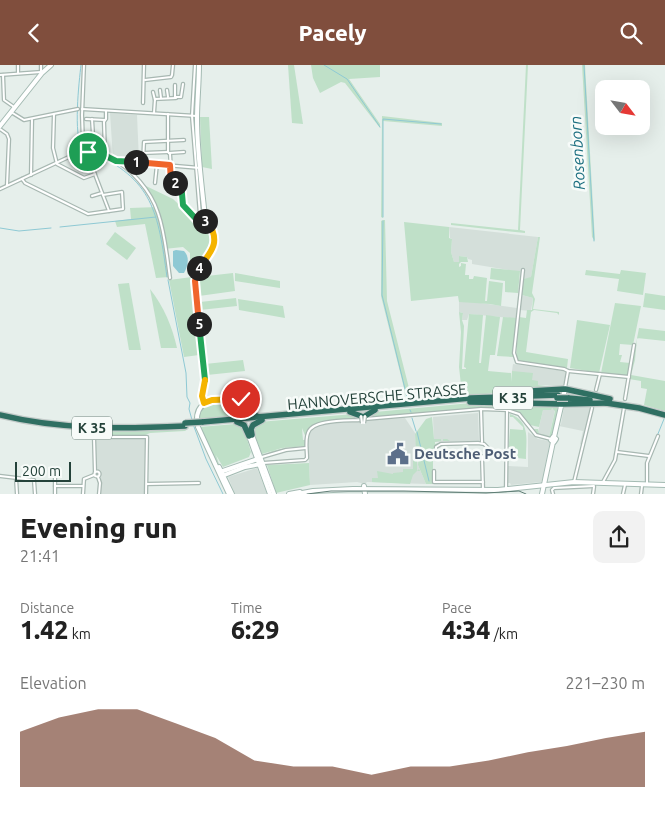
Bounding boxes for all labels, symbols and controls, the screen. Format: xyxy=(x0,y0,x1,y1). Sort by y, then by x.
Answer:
icon: back xyxy=(20,19,48,47)
icon: search xyxy=(617,19,645,47)
text: Pacely xyxy=(299,20,366,45)
north arrow xyxy=(595,80,650,135)
map controls xyxy=(595,80,650,135)
water label: Rosenborn xyxy=(566,115,588,191)
pin xyxy=(67,131,109,173)
icon: arrive xyxy=(74,138,102,166)
pin: 1 xyxy=(124,149,148,175)
text: 1 xyxy=(133,154,140,170)
pin: 2 xyxy=(162,171,188,195)
text: 2 xyxy=(172,175,179,191)
pin: 3 xyxy=(192,209,218,233)
text: 3 xyxy=(202,213,209,229)
pin: 4 xyxy=(186,255,212,281)
text: 4 xyxy=(196,260,203,276)
pin: 5 xyxy=(186,311,212,337)
text: 5 xyxy=(196,316,203,332)
pin xyxy=(220,378,262,420)
street label: HANNOVERSCHE STRASSE xyxy=(287,380,467,413)
icon: check xyxy=(227,385,255,413)
road number: K 35 xyxy=(493,387,533,409)
road number: K 35 xyxy=(72,417,112,439)
public building icon: Deutsche Post xyxy=(385,441,411,467)
place label: Deutsche Post xyxy=(414,445,517,462)
scale bar xyxy=(15,459,71,482)
text: 200 m xyxy=(22,463,61,479)
button: share xyxy=(593,511,645,563)
text: Evening run xyxy=(20,512,178,543)
text: 21:41 xyxy=(20,547,60,565)
text: Distance xyxy=(20,600,74,616)
text: Time xyxy=(231,600,262,616)
text: Pace xyxy=(442,600,472,616)
text: 1.42 xyxy=(20,616,68,644)
text: 6:29 xyxy=(231,616,279,644)
text: 4:34 xyxy=(442,616,490,644)
text: km xyxy=(68,626,91,642)
text: /km xyxy=(490,626,518,642)
text: Elevation xyxy=(20,674,87,692)
text: 221–230 m xyxy=(565,674,645,692)

